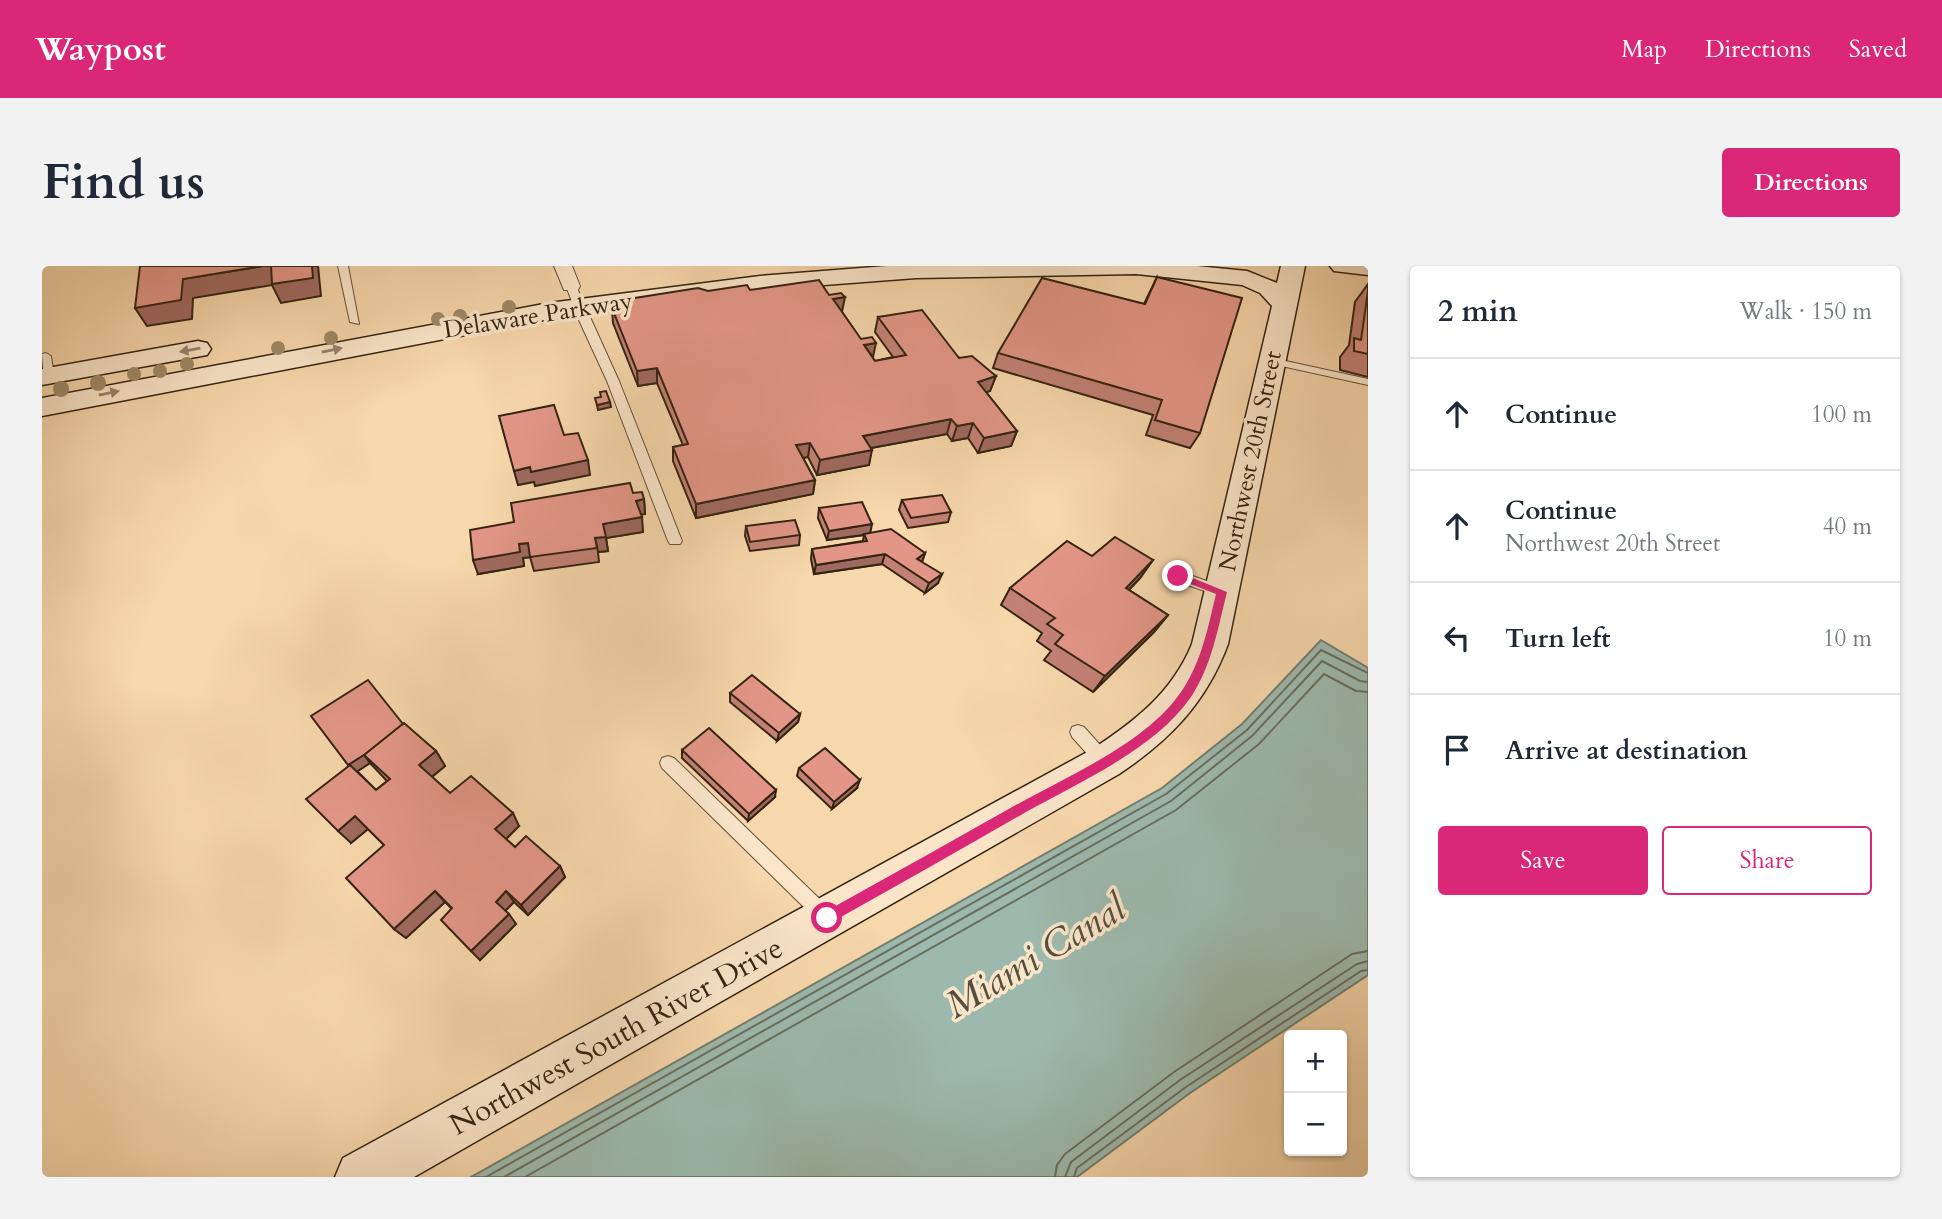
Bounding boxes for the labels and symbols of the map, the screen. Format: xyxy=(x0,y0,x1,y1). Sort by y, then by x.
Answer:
street label: Delaware Parkway xyxy=(441,284,635,347)
one-way arrow xyxy=(179,345,201,356)
one-way arrow xyxy=(321,345,343,356)
street label: Northwest 20th Street xyxy=(1211,347,1290,574)
one-way arrow xyxy=(98,388,120,399)
route end xyxy=(1162,560,1193,591)
water label: Miami Canal xyxy=(935,882,1137,1031)
route start xyxy=(811,902,842,933)
street label: Northwest South River Drive xyxy=(442,928,790,1145)

